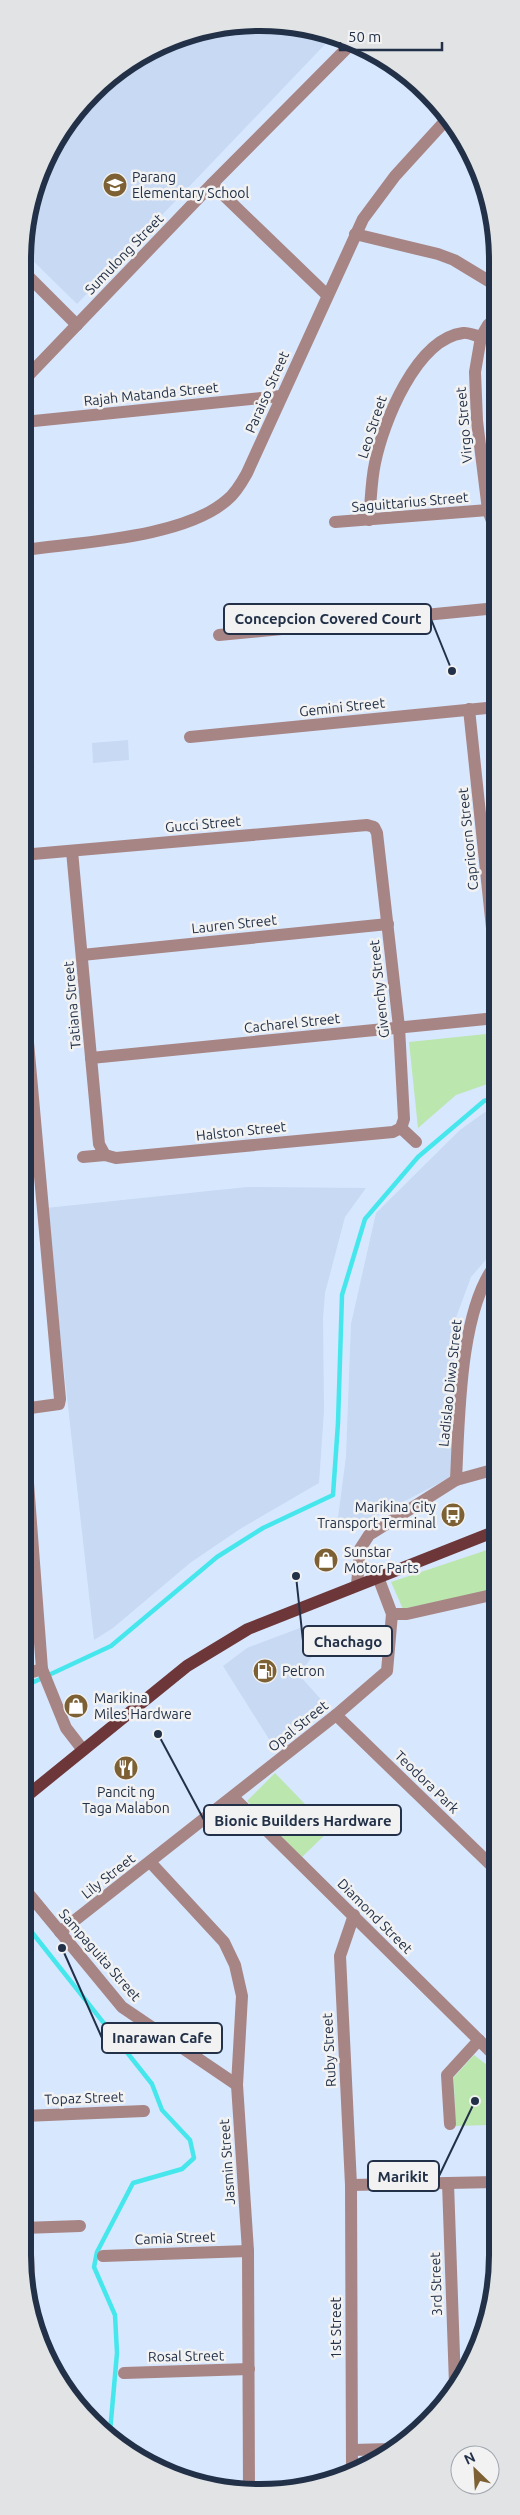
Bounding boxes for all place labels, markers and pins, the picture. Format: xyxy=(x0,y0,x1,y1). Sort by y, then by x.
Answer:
place label: Parang Elementary School xyxy=(132,169,250,201)
school or university icon: Parang Elementary School xyxy=(102,172,128,198)
callout: Concepcion Covered Court xyxy=(224,604,431,634)
place label: Marikina City Transport Terminal xyxy=(317,1499,436,1531)
bus stop icon: Marikina City Transport Terminal xyxy=(440,1502,466,1528)
place label: Sunstar Motor Parts xyxy=(344,1544,419,1576)
shop icon: Sunstar Motor Parts xyxy=(313,1547,339,1573)
callout: Chachago xyxy=(303,1626,392,1656)
fuel station icon: Petron xyxy=(252,1658,278,1684)
place label: Petron xyxy=(282,1663,325,1679)
place label: Marikina Miles Hardware xyxy=(94,1690,192,1722)
shop icon: Marikina Miles Hardware xyxy=(63,1693,89,1719)
restaurant icon: Pancit ng Taga Malabon xyxy=(113,1755,139,1781)
place label: Pancit ng Taga Malabon xyxy=(82,1784,170,1816)
callout: Bionic Builders Hardware xyxy=(204,1805,401,1835)
callout: Inarawan Cafe xyxy=(102,2023,222,2053)
callout: Marikit xyxy=(368,2161,439,2191)

